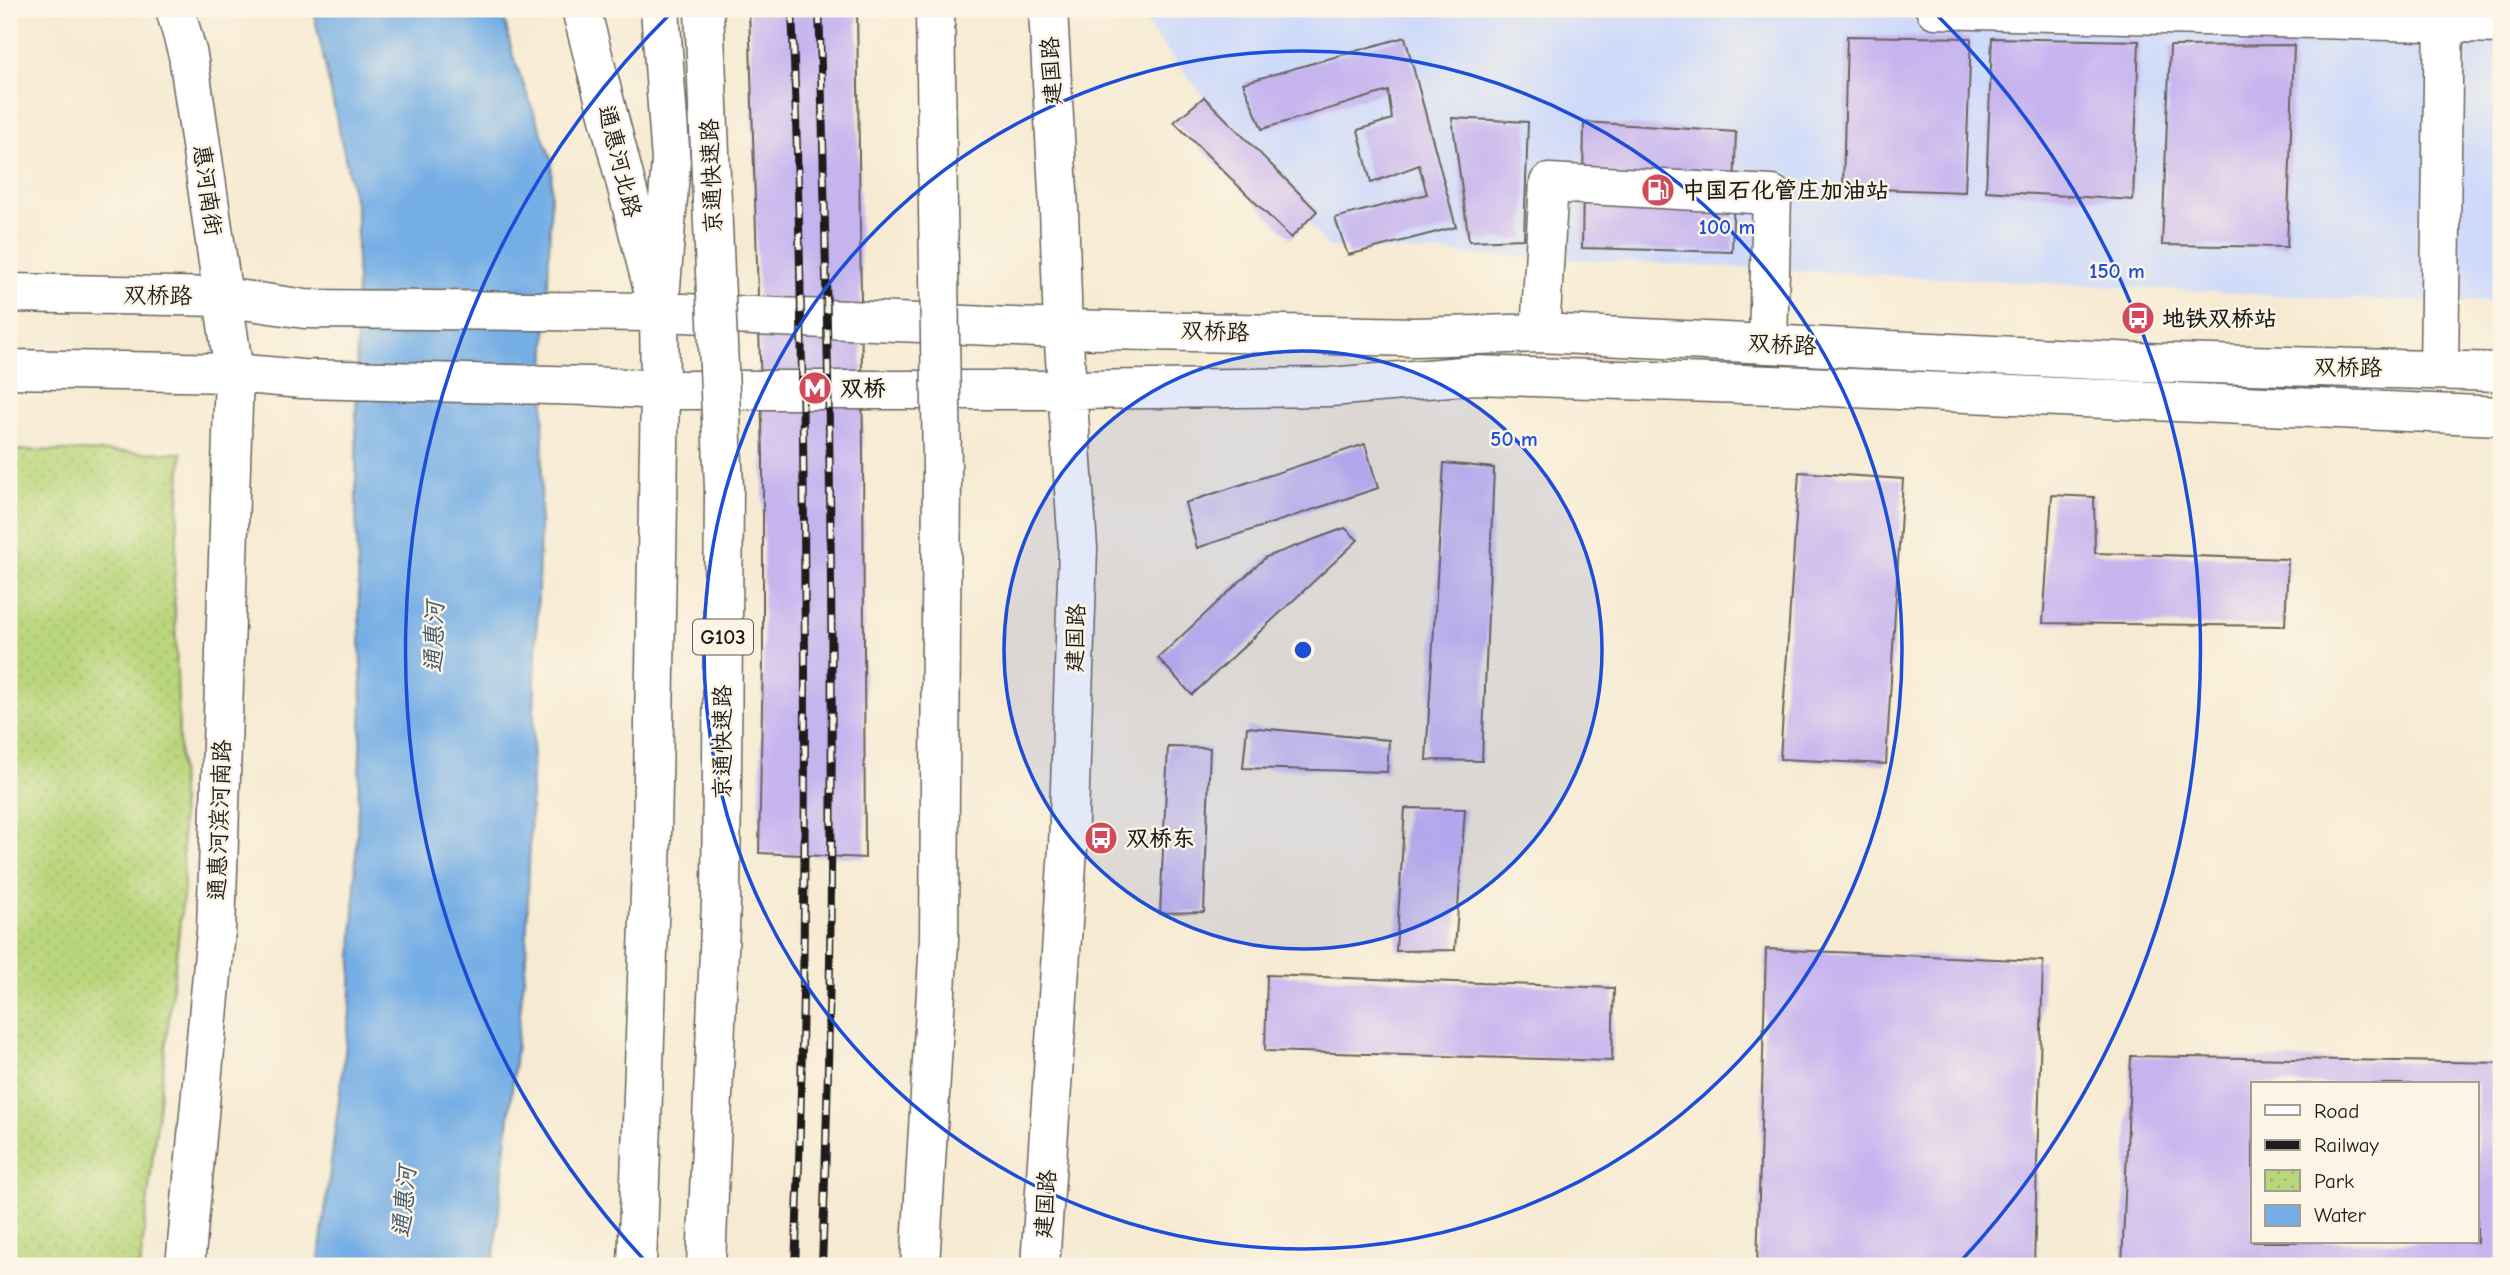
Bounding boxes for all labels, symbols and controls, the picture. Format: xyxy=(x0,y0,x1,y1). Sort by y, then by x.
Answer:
street label: 建国路 xyxy=(1036,36,1067,106)
street label: 通惠河北路 xyxy=(593,102,647,220)
street label: 京通快速路 xyxy=(696,118,727,234)
street label: 惠河南街 xyxy=(188,143,227,238)
fuel station icon: 中国石化管庄加油站 xyxy=(1639,171,1677,209)
place label: 中国石化管庄加油站 xyxy=(1682,177,1889,204)
text: 100 m xyxy=(1699,215,1755,239)
text: 150 m xyxy=(2089,259,2145,283)
street label: 双桥路 xyxy=(123,281,193,310)
bus stop icon: 地铁双桥站 xyxy=(2119,299,2157,337)
place label: 地铁双桥站 xyxy=(2162,305,2277,332)
street label: 双桥路 xyxy=(1180,317,1250,346)
street label: 双桥路 xyxy=(1747,329,1817,360)
street label: 双桥路 xyxy=(2313,353,2383,382)
metro station icon: 双桥 xyxy=(796,369,834,407)
place label: 双桥 xyxy=(840,375,886,402)
text: 50 m xyxy=(1490,427,1538,451)
water label: 通惠河 xyxy=(419,597,449,673)
street label: 建国路 xyxy=(1061,603,1090,673)
road number: G103 xyxy=(693,620,753,654)
centre of rings xyxy=(1291,638,1315,662)
street label: 京通快速路 xyxy=(709,685,736,800)
street label: 通惠河滨河南路 xyxy=(203,739,236,901)
bus stop icon: 双桥东 xyxy=(1082,819,1120,857)
place label: 双桥东 xyxy=(1126,825,1195,852)
legend xyxy=(2251,1082,2478,1244)
text: Road xyxy=(2314,1099,2359,1123)
text: Railway xyxy=(2314,1133,2379,1157)
water label: 通惠河 xyxy=(387,1161,421,1239)
street label: 建国路 xyxy=(1030,1169,1061,1239)
text: Park xyxy=(2314,1169,2354,1193)
text: Water xyxy=(2314,1203,2367,1227)

